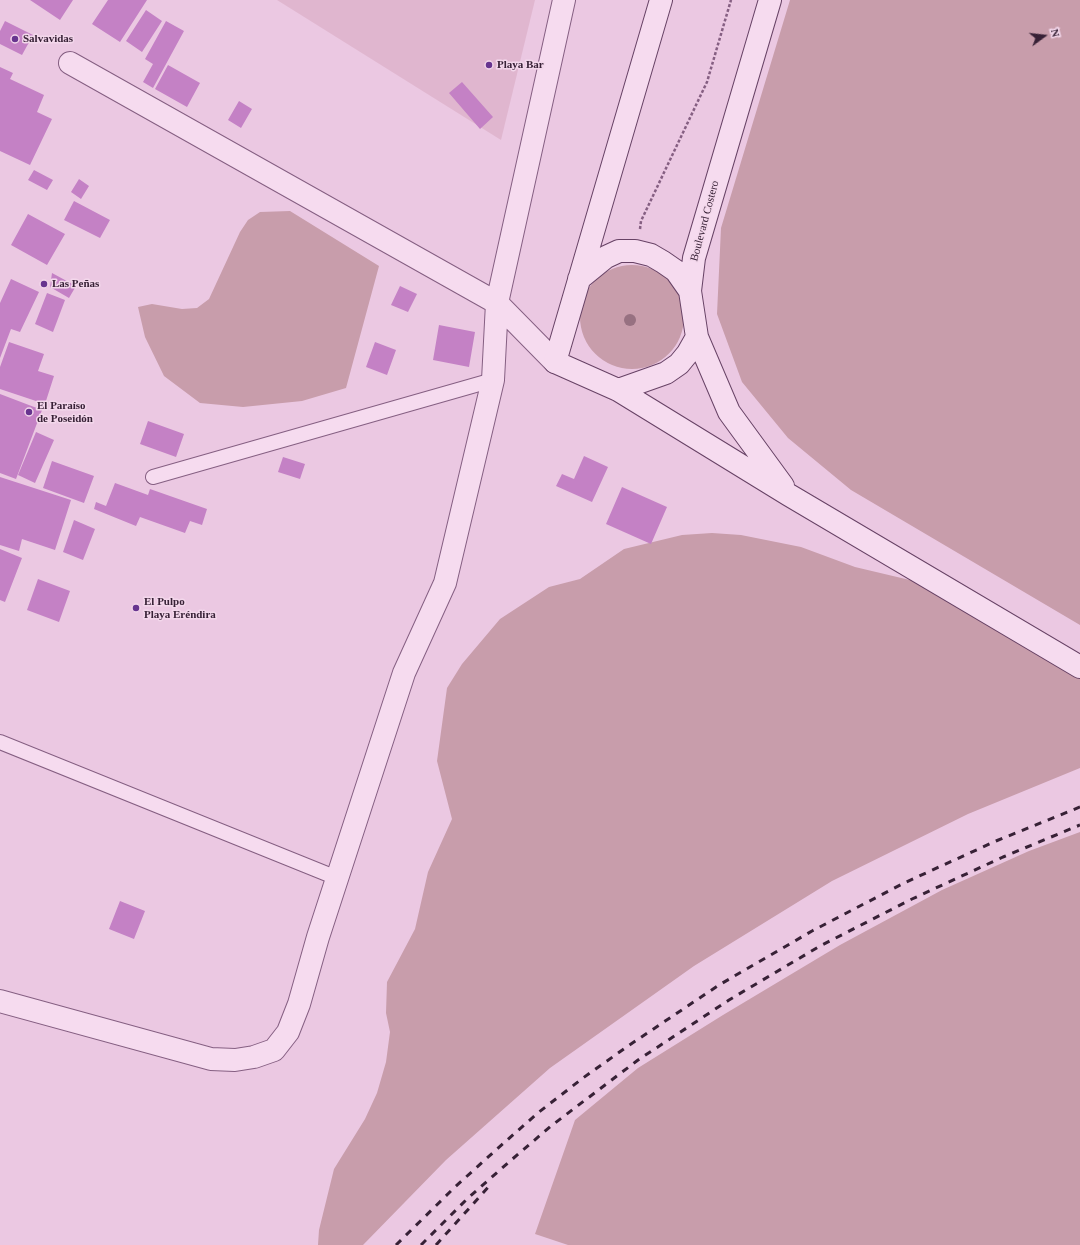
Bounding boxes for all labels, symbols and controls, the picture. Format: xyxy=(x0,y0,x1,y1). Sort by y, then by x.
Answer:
north arrow xyxy=(1024,16,1064,56)
text: N xyxy=(1049,27,1062,38)
place label: Salvavidas xyxy=(23,32,73,46)
marker: Salvavidas xyxy=(10,34,20,44)
place label: Playa Bar xyxy=(497,58,544,72)
marker: Playa Bar xyxy=(484,60,494,70)
street label: Boulevard Costero xyxy=(688,179,722,263)
place label: Las Peñas xyxy=(52,277,99,291)
marker: Las Peñas xyxy=(39,279,49,289)
place label: El Paraíso de Poseidón xyxy=(37,399,93,425)
marker: El Paraíso de Poseidón xyxy=(24,407,34,417)
place label: El Pulpo Playa Eréndira xyxy=(144,595,216,621)
marker: El Pulpo Playa Eréndira xyxy=(131,603,141,613)

